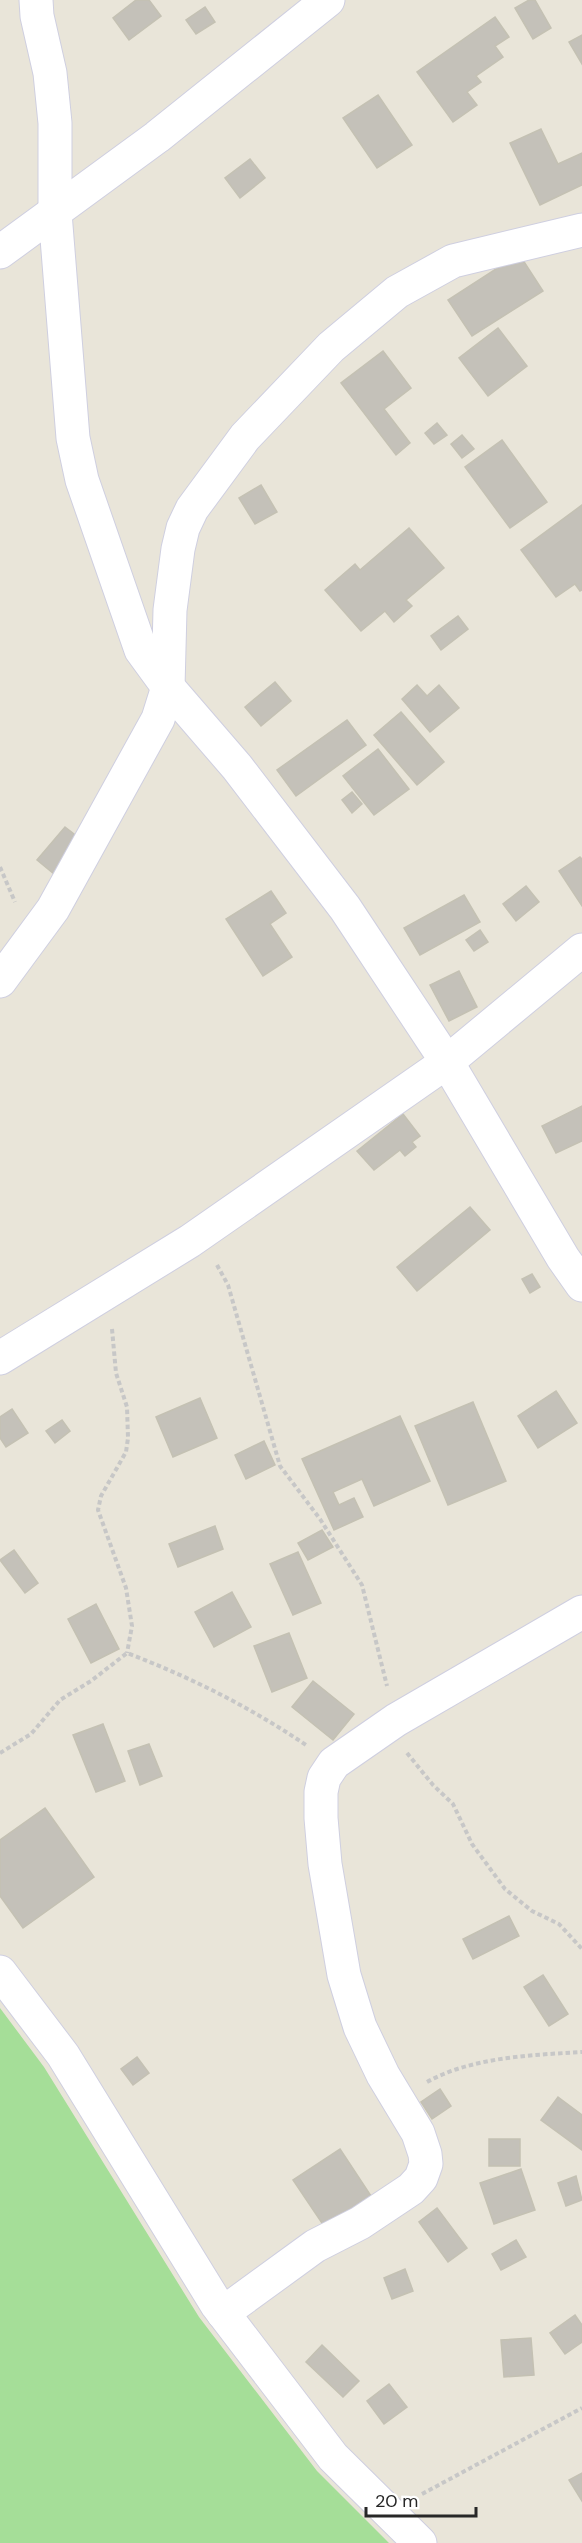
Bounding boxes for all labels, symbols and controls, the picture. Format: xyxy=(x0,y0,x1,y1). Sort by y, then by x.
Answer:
scale bar xyxy=(366,2480,476,2518)
text: 20 m xyxy=(375,2489,418,2513)

